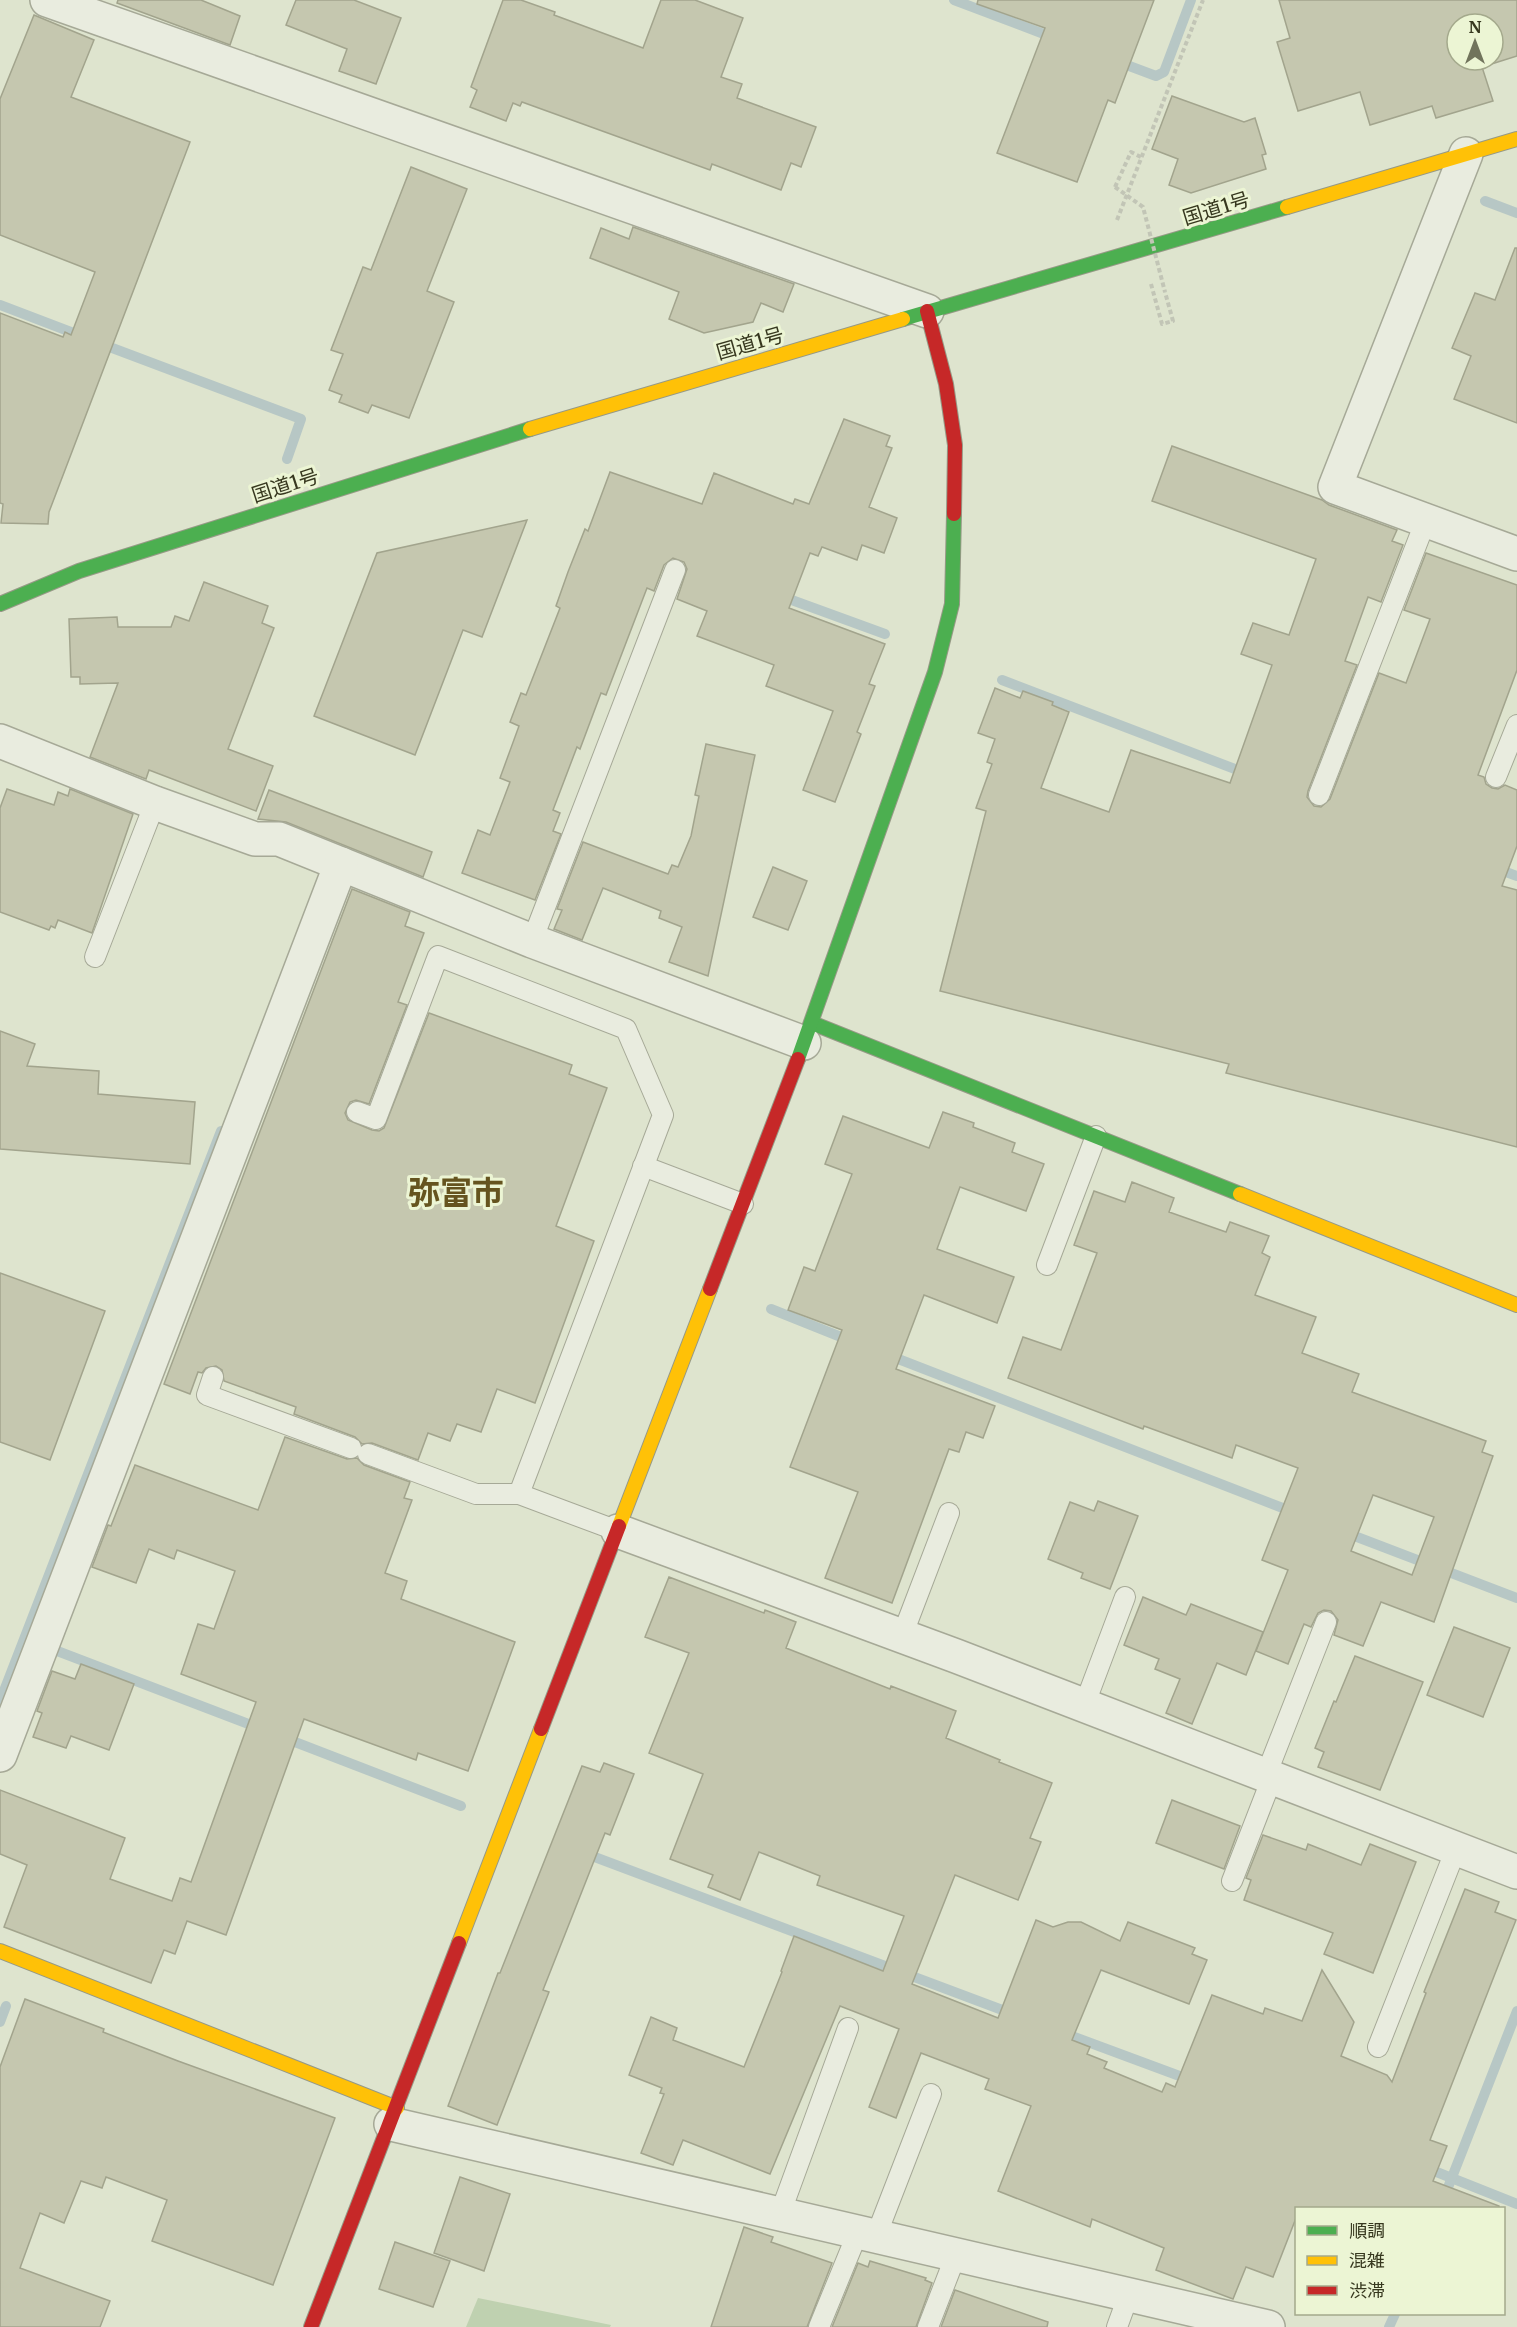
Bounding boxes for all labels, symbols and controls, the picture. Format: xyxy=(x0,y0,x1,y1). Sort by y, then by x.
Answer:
north arrow xyxy=(1445,12,1505,72)
text: N xyxy=(1469,17,1482,37)
street label: 国道1号 xyxy=(1179,186,1253,230)
street label: 国道1号 xyxy=(713,321,787,365)
street label: 国道1号 xyxy=(248,462,322,508)
district label: 弥富市 xyxy=(408,1173,504,1213)
legend xyxy=(1295,2207,1505,2315)
text: 順調 xyxy=(1349,2219,1385,2242)
text: 混雑 xyxy=(1349,2249,1385,2272)
text: 渋滞 xyxy=(1349,2279,1385,2302)

